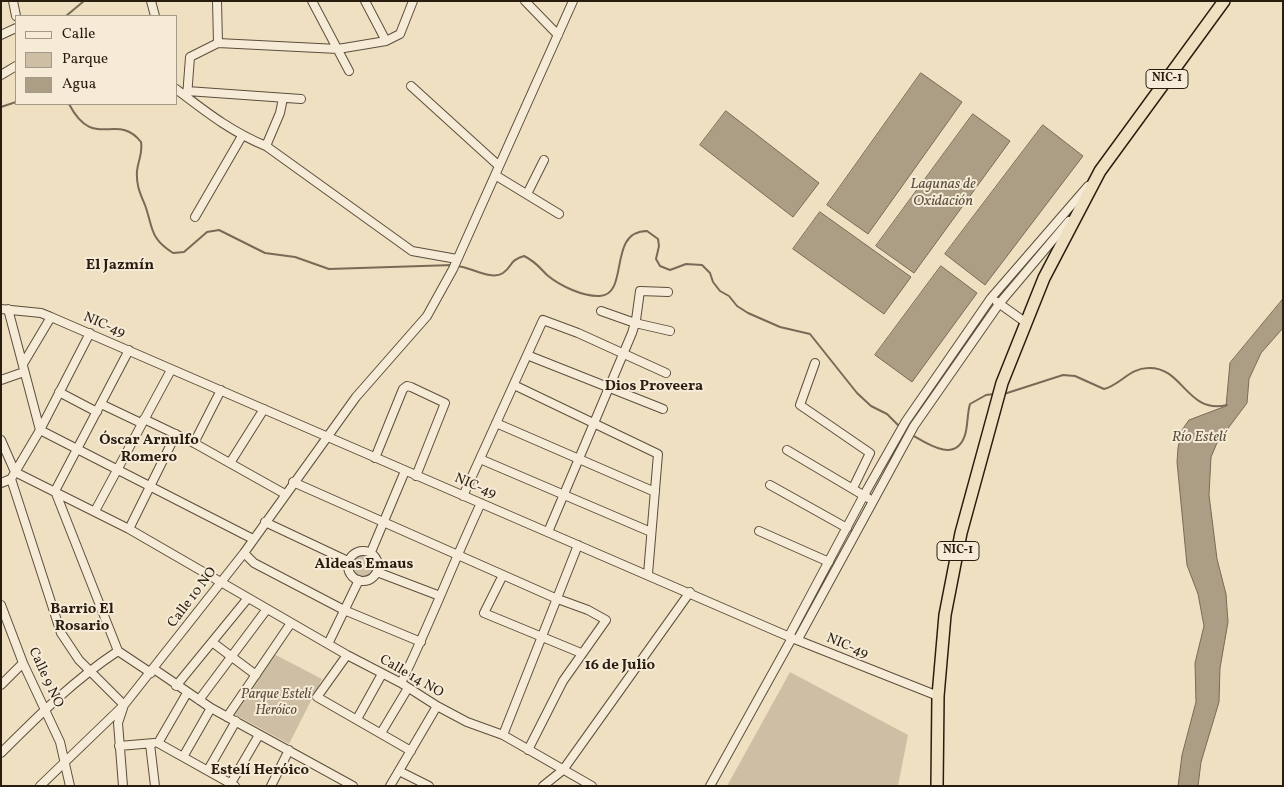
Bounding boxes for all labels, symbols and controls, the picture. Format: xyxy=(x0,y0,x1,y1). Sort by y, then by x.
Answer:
legend xyxy=(15,15,178,105)
text: Calle xyxy=(62,24,95,45)
text: Parque xyxy=(62,49,108,70)
road number: NIC-1 xyxy=(1146,70,1188,88)
text: Agua xyxy=(62,74,96,95)
water label: Lagunas de Oxidación xyxy=(910,176,976,211)
district label: El Jazmín xyxy=(86,257,154,275)
street label: NIC-49 xyxy=(80,310,128,342)
district label: Dios Proveera xyxy=(605,378,703,396)
water label: Río Estelí xyxy=(1172,429,1226,447)
district label: Óscar Arnulfo Romero xyxy=(99,432,199,467)
street label: NIC-49 xyxy=(451,471,499,503)
road number: NIC-1 xyxy=(937,542,979,560)
district label: Aldeas Emaus xyxy=(315,556,413,574)
street label: Calle 10 NO xyxy=(165,565,221,631)
district label: Barrio El Rosario xyxy=(50,601,114,636)
street label: NIC-49 xyxy=(823,631,871,663)
street label: Calle 9 NO xyxy=(24,645,66,711)
street label: Calle 14 NO xyxy=(376,652,446,702)
district label: 16 de Julio xyxy=(585,657,655,675)
park label: Parque Estelí Heróico xyxy=(241,687,311,720)
district label: Estelí Heróico xyxy=(211,762,309,780)

